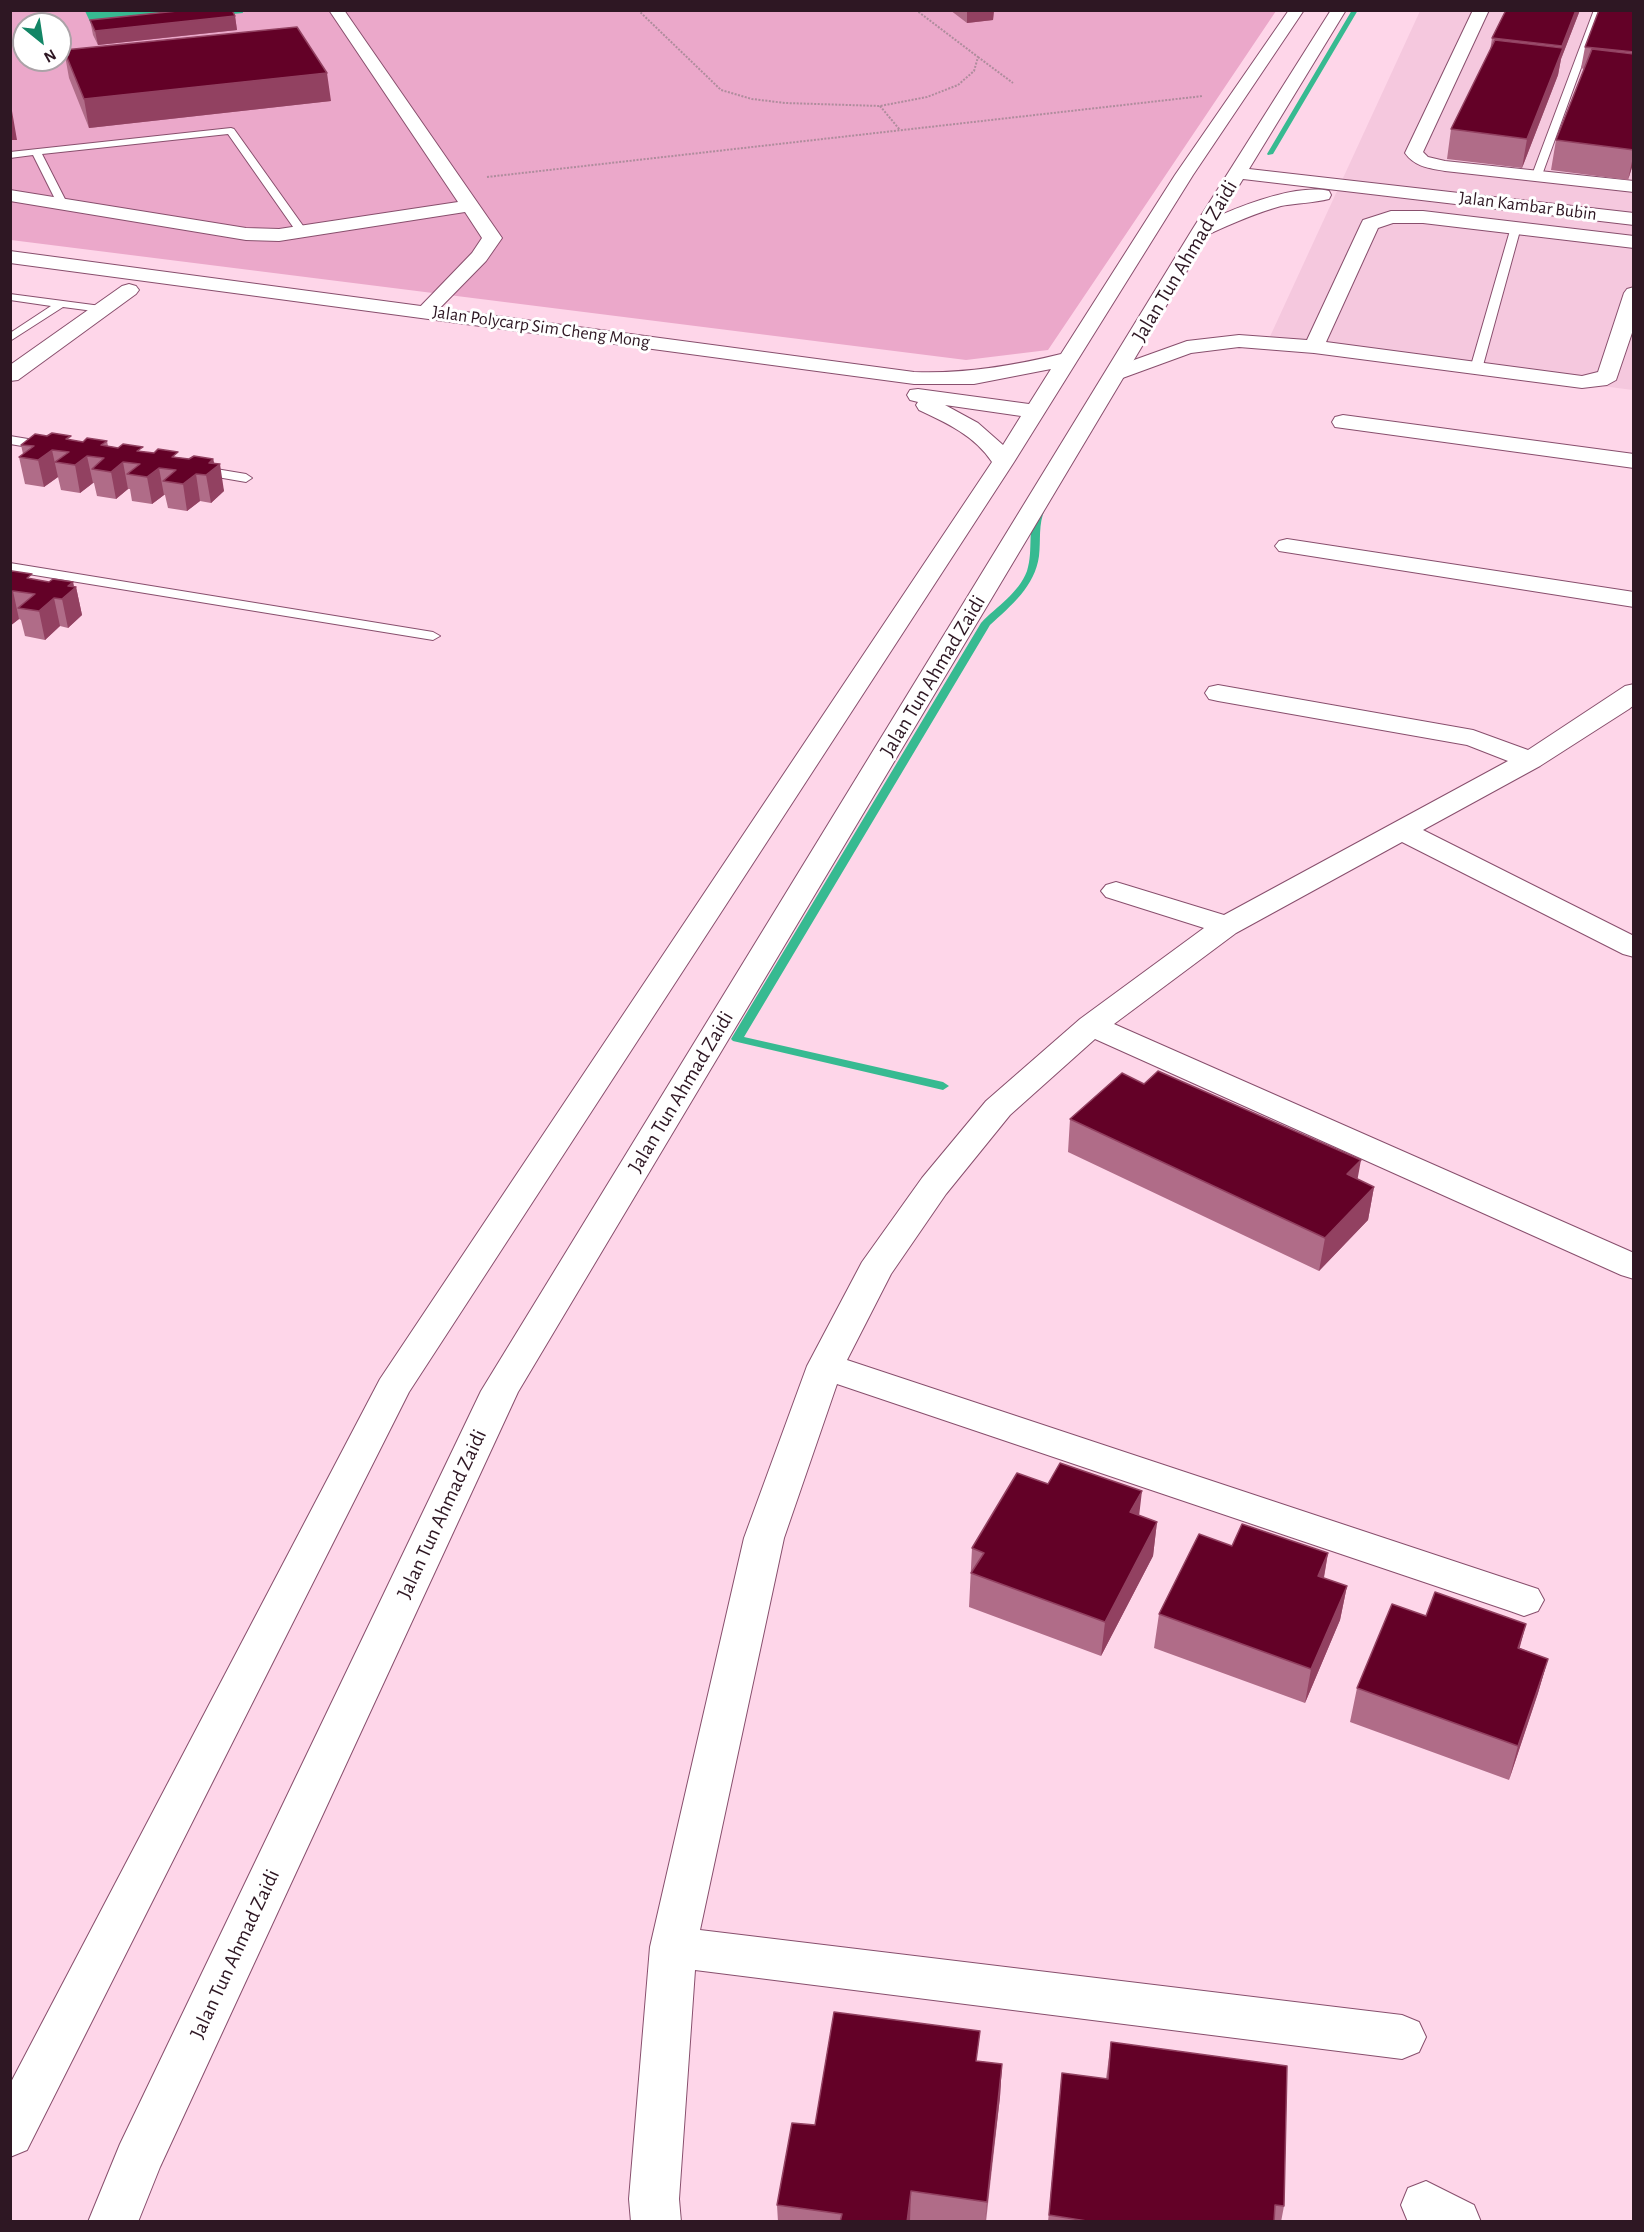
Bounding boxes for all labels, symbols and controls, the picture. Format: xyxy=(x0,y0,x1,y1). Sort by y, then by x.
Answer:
north arrow xyxy=(12,12,72,72)
text: N xyxy=(41,46,59,66)
street label: Jalan Tun Ahmad Zaidi xyxy=(1127,176,1243,346)
street label: Jalan Kambar Bubin xyxy=(1458,187,1598,225)
street label: Jalan Polycarp Sim Cheng Mong xyxy=(431,301,651,353)
street label: Jalan Tun Ahmad Zaidi xyxy=(875,591,991,761)
street label: Jalan Tun Ahmad Zaidi xyxy=(623,1007,739,1177)
street label: Jalan Tun Ahmad Zaidi xyxy=(392,1425,492,1603)
street label: Jalan Tun Ahmad Zaidi xyxy=(185,1865,285,2043)

